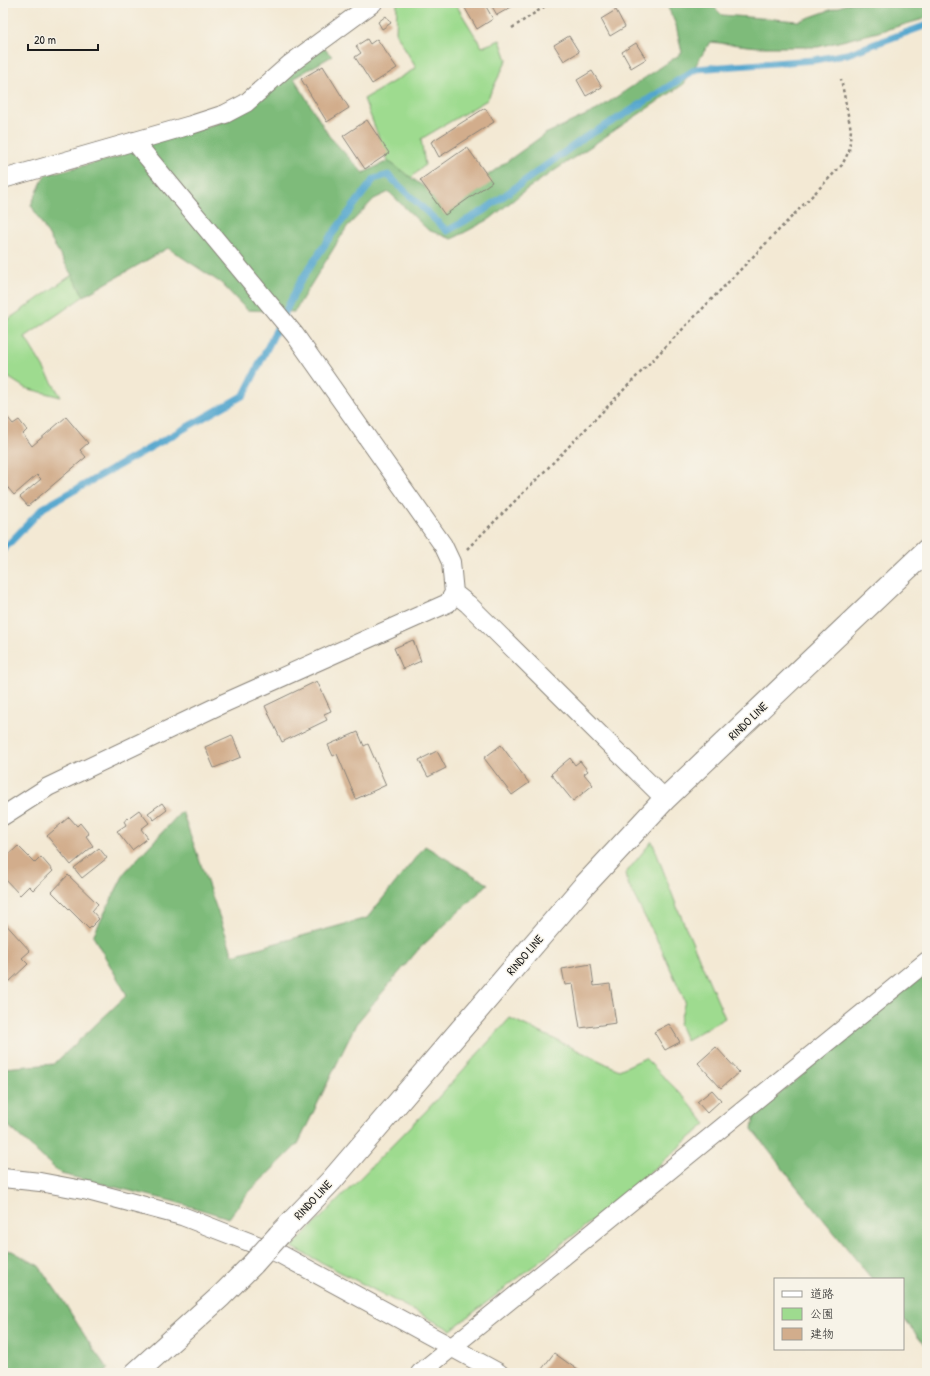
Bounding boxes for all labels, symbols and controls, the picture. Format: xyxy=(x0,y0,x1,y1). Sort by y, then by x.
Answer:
scale bar xyxy=(28,26,98,52)
text: 20 m xyxy=(34,31,56,48)
street label: RINDO LINE xyxy=(724,697,772,744)
street label: RINDO LINE xyxy=(502,930,547,979)
street label: RINDO LINE xyxy=(290,1176,336,1223)
legend xyxy=(774,1278,904,1350)
text: 道路 xyxy=(810,1285,834,1302)
text: 公園 xyxy=(810,1305,834,1322)
text: 建物 xyxy=(810,1325,834,1342)

